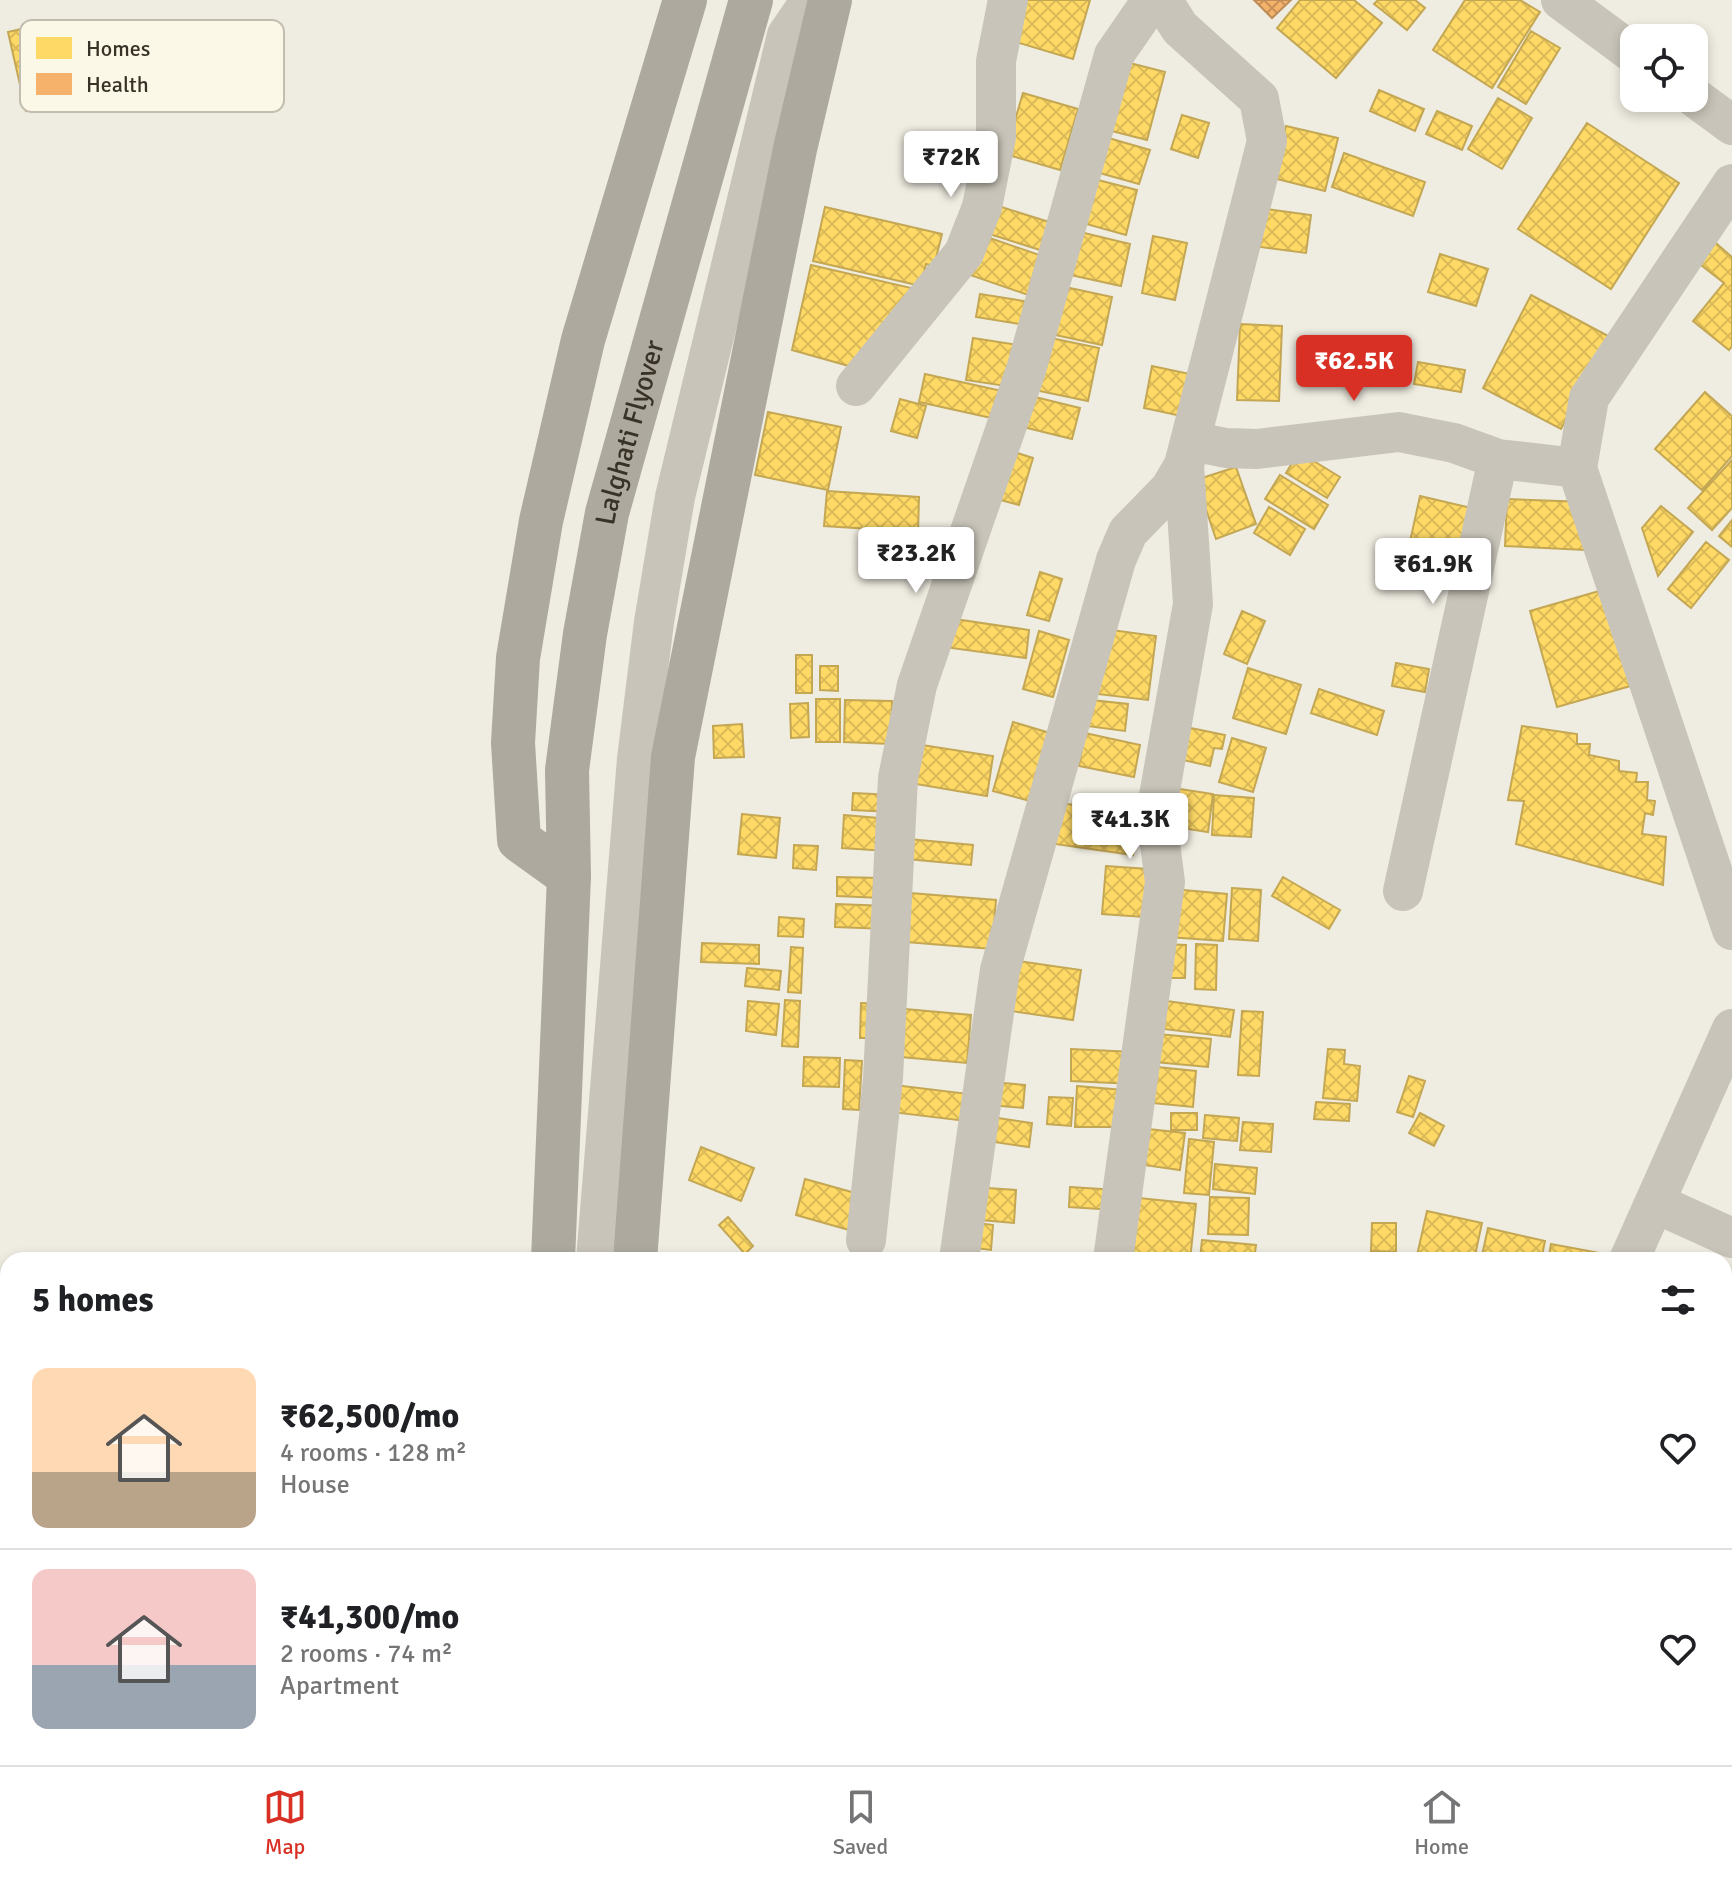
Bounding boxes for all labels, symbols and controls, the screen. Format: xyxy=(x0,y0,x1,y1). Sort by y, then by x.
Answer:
legend xyxy=(20,20,284,112)
map controls xyxy=(1620,24,1708,112)
button: locate xyxy=(1620,24,1708,112)
text: Homes xyxy=(86,35,150,62)
text: Health xyxy=(86,71,149,98)
pin: ₹72K xyxy=(904,131,998,199)
text: ₹72K xyxy=(922,141,980,173)
pin: ₹62.5K xyxy=(1289,335,1419,403)
street label: Lalghati Flyover xyxy=(588,336,672,528)
text: ₹62.5K xyxy=(1314,345,1394,377)
pin: ₹23.2K xyxy=(851,527,981,595)
text: ₹23.2K xyxy=(876,537,956,569)
pin: ₹61.9K xyxy=(1368,538,1498,606)
text: ₹61.9K xyxy=(1393,548,1473,580)
pin: ₹41.3K xyxy=(1065,793,1195,861)
text: ₹41.3K xyxy=(1090,803,1170,835)
icon: filters xyxy=(1656,1278,1700,1322)
text: 5 homes xyxy=(32,1279,153,1321)
text: ₹62,500/mo xyxy=(280,1395,459,1437)
icon: home xyxy=(96,1400,192,1496)
icon: heart xyxy=(1656,1426,1700,1470)
text: 4 rooms · 128 m² xyxy=(280,1437,467,1469)
text: House xyxy=(280,1469,350,1501)
text: ₹41,300/mo xyxy=(280,1596,459,1638)
icon: home xyxy=(96,1601,192,1697)
icon: heart xyxy=(1656,1627,1700,1671)
text: 2 rooms · 74 m² xyxy=(280,1638,453,1670)
text: Apartment xyxy=(280,1670,399,1702)
tab: Map xyxy=(263,1785,307,1860)
tab: Saved xyxy=(833,1785,888,1860)
tab: Home xyxy=(1414,1785,1469,1860)

